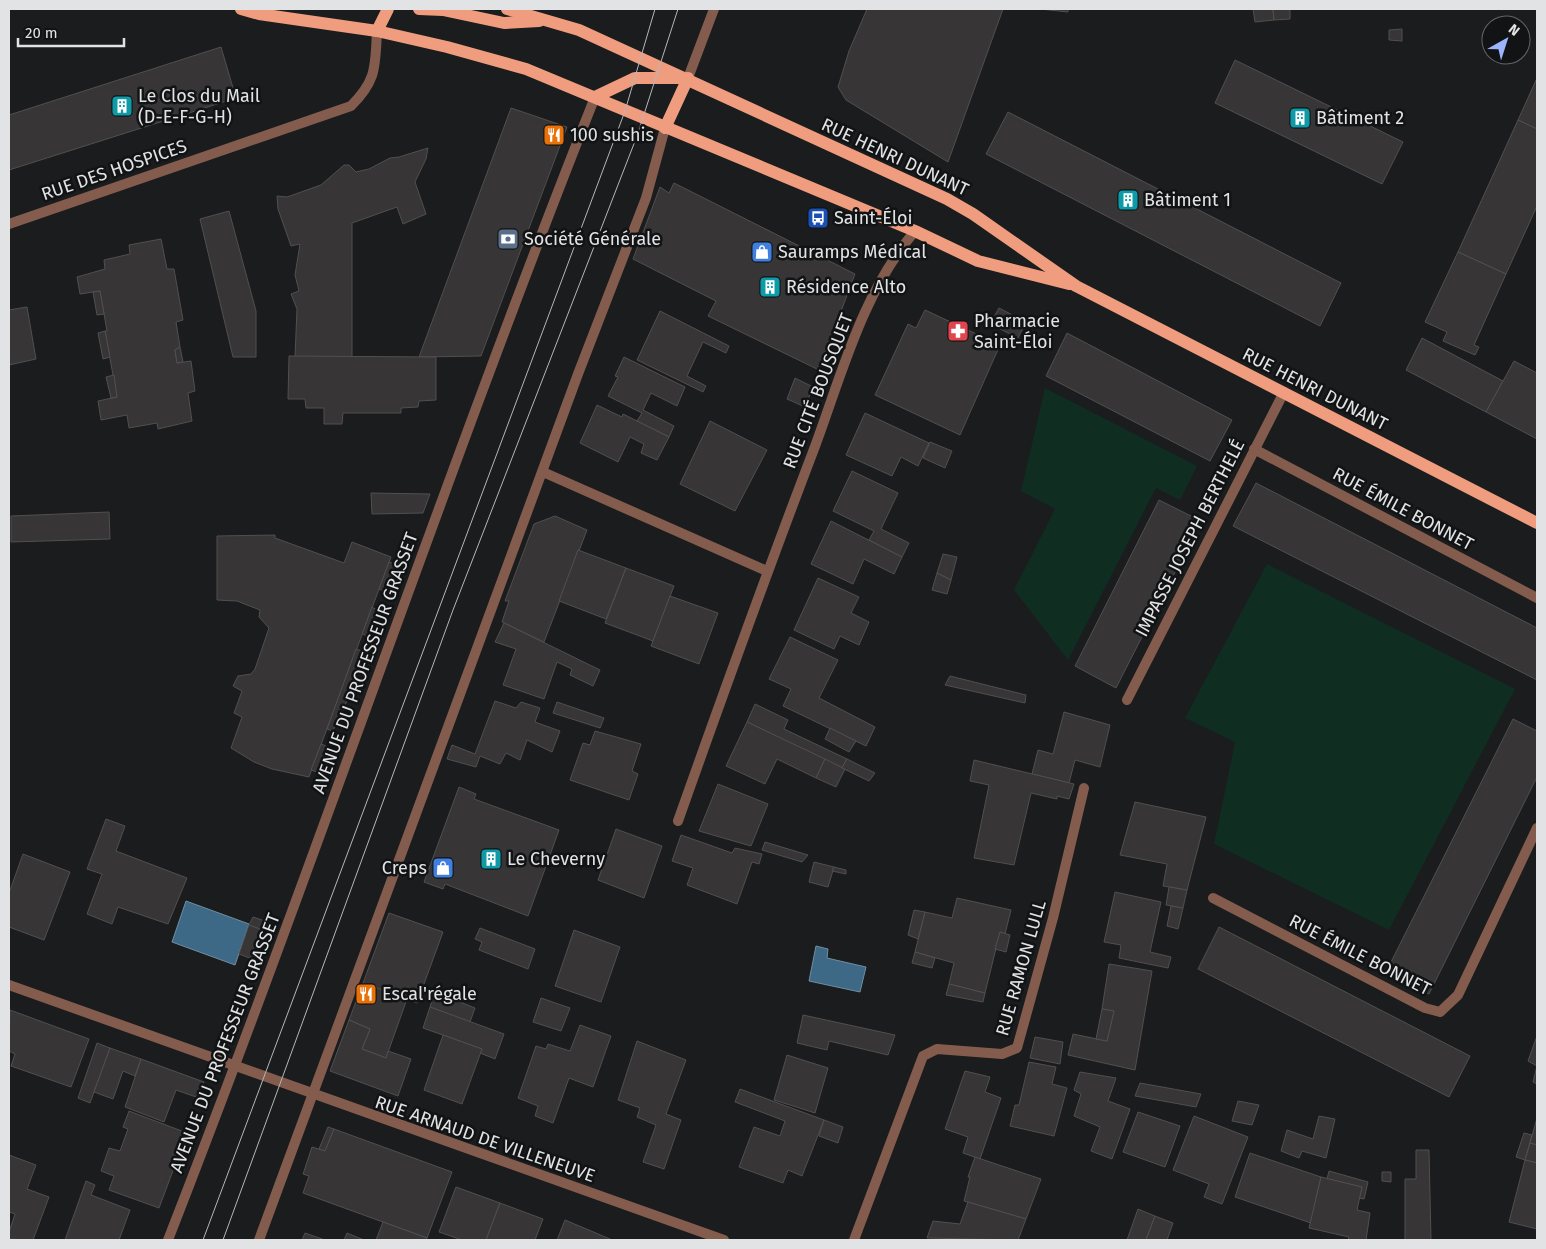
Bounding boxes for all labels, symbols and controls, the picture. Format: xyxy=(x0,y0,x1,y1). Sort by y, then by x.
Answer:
scale bar xyxy=(18,15,124,47)
north arrow xyxy=(1481,15,1531,65)
text: N xyxy=(1505,21,1523,40)
text: 20 m xyxy=(25,24,58,42)
place label: Le Clos du Mail (D-E-F-G-H) xyxy=(138,85,260,128)
building icon: Le Clos du Mail (D-E-F-G-H) xyxy=(110,94,134,118)
building icon: Bâtiment 2 xyxy=(1288,106,1312,130)
place label: Bâtiment 2 xyxy=(1316,107,1404,129)
street label: RUE HENRI DUNANT xyxy=(818,113,973,201)
restaurant icon: 100 sushis xyxy=(542,123,566,147)
place label: 100 sushis xyxy=(570,124,654,146)
street label: RUE DES HOSPICES xyxy=(38,135,190,205)
building icon: Bâtiment 1 xyxy=(1116,188,1140,212)
place label: Bâtiment 1 xyxy=(1144,189,1231,211)
bus stop icon: Saint-Éloi xyxy=(806,206,830,230)
place label: Saint-Éloi xyxy=(834,206,913,229)
bank icon: Société Générale xyxy=(496,227,520,251)
place label: Société Générale xyxy=(524,228,661,250)
shop icon: Sauramps Médical xyxy=(750,240,774,264)
place label: Sauramps Médical xyxy=(778,241,926,263)
building icon: Résidence Alto xyxy=(758,275,782,299)
place label: Résidence Alto xyxy=(786,276,906,298)
street label: RUE CITÉ BOUSQUET xyxy=(777,309,858,472)
place label: Pharmacie Saint-Éloi xyxy=(974,310,1060,353)
pharmacy icon: Pharmacie Saint-Éloi xyxy=(946,319,970,343)
street label: RUE HENRI DUNANT xyxy=(1239,343,1392,435)
street label: IMPASSE JOSEPH BERTHELÉ xyxy=(1130,435,1249,640)
street label: RUE ÉMILE BONNET xyxy=(1329,462,1478,556)
street label: AVENUE DU PROFESSEUR GRASSET xyxy=(307,529,423,796)
building icon: Le Cheverny xyxy=(479,847,503,871)
place label: Le Cheverny xyxy=(507,848,605,870)
shop icon: Creps xyxy=(431,856,455,880)
place label: Creps xyxy=(382,857,427,879)
street label: RUE RAMON LULL xyxy=(991,898,1051,1038)
street label: RUE ÉMILE BONNET xyxy=(1285,909,1436,1001)
street label: AVENUE DU PROFESSEUR GRASSET xyxy=(165,910,285,1176)
restaurant icon: Escal'régale xyxy=(354,982,378,1006)
place label: Escal'régale xyxy=(382,983,477,1005)
street label: RUE ARNAUD DE VILLENEUVE xyxy=(372,1091,598,1187)

